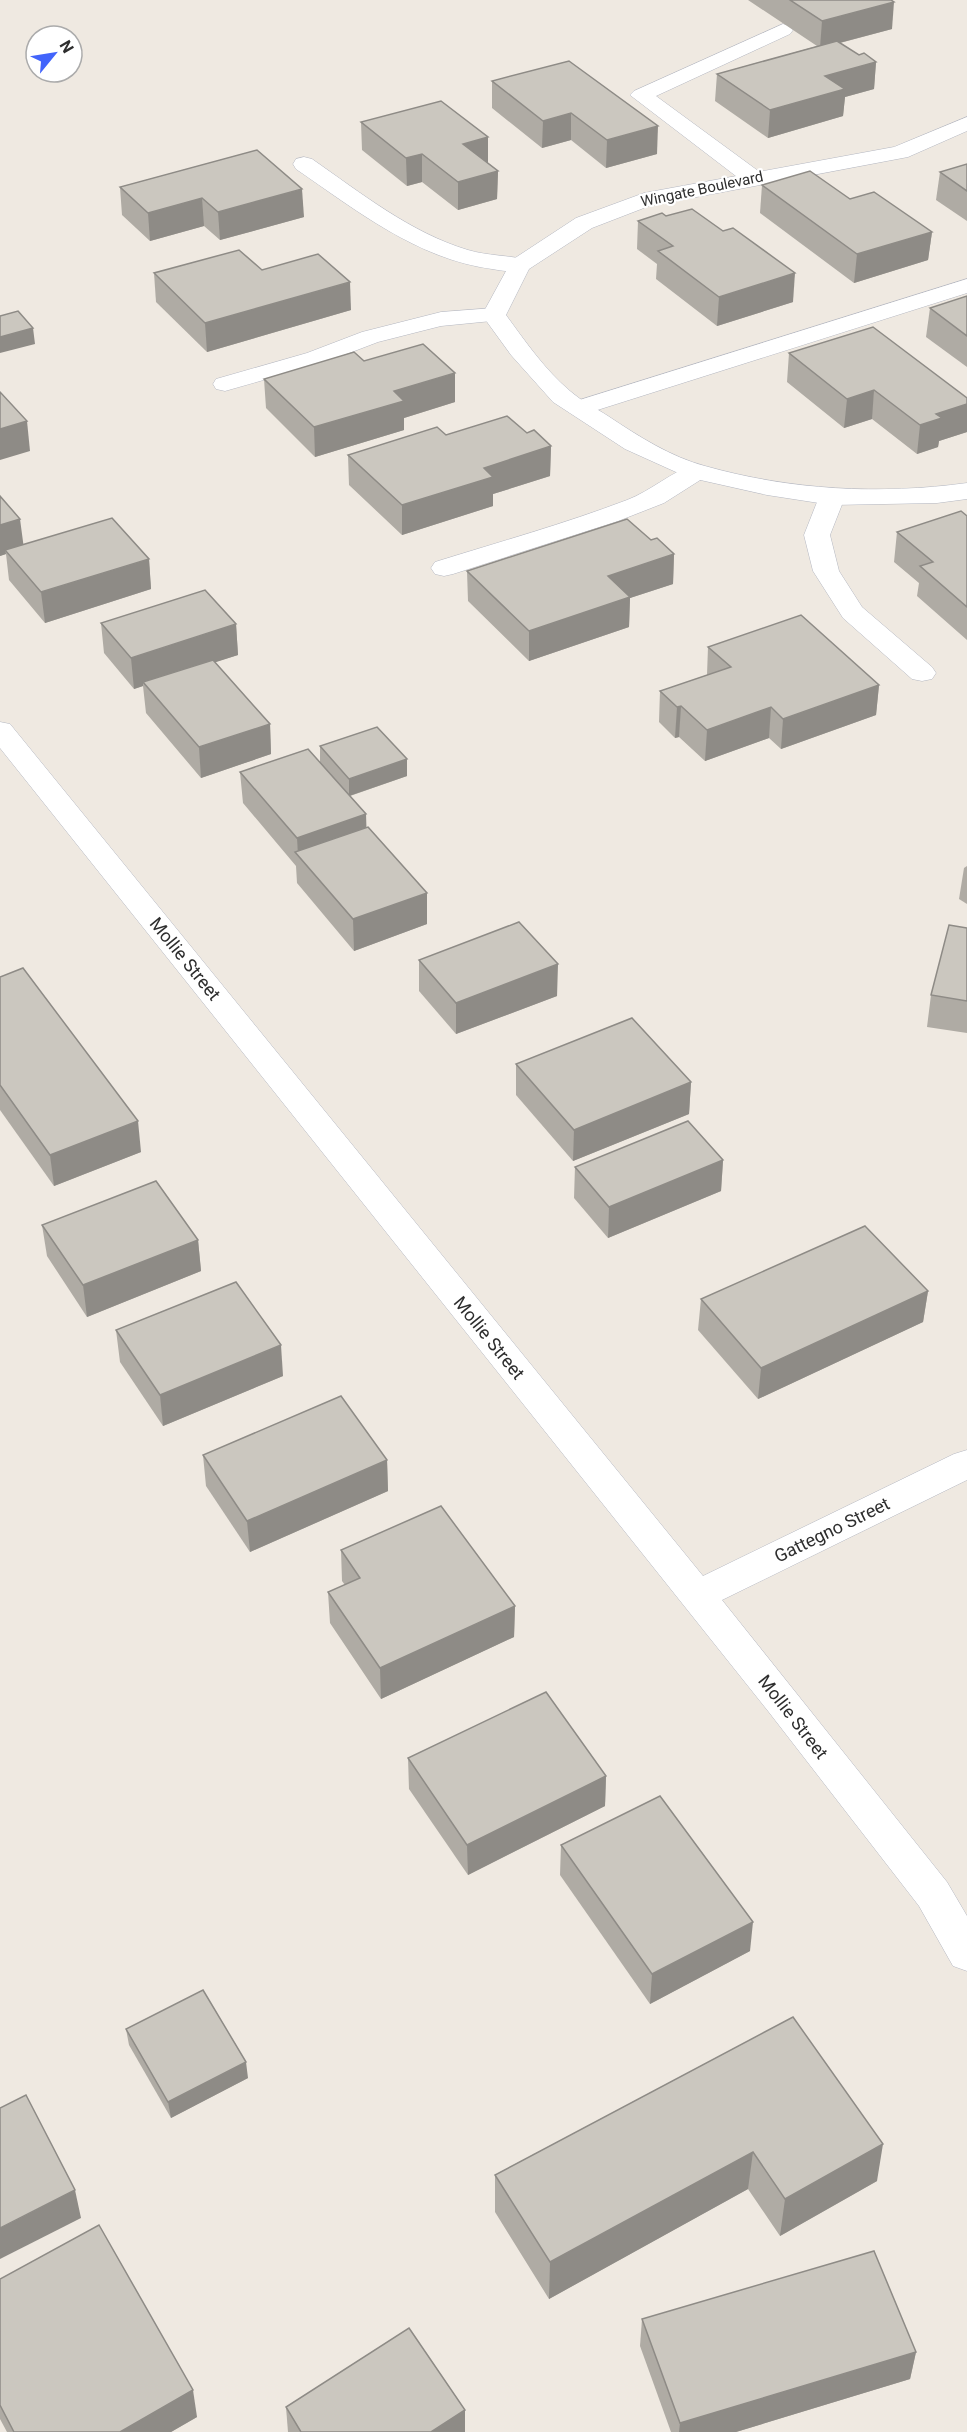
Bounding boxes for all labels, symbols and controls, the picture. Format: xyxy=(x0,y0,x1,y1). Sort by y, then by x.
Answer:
north arrow xyxy=(24,24,84,84)
text: N xyxy=(56,37,78,56)
street label: Wingate Boulevard xyxy=(639,167,765,211)
street label: Mollie Street xyxy=(146,913,225,1004)
street label: Mollie Street xyxy=(450,1292,529,1383)
street label: Gattegno Street xyxy=(771,1493,893,1567)
street label: Mollie Street xyxy=(754,1671,833,1763)

